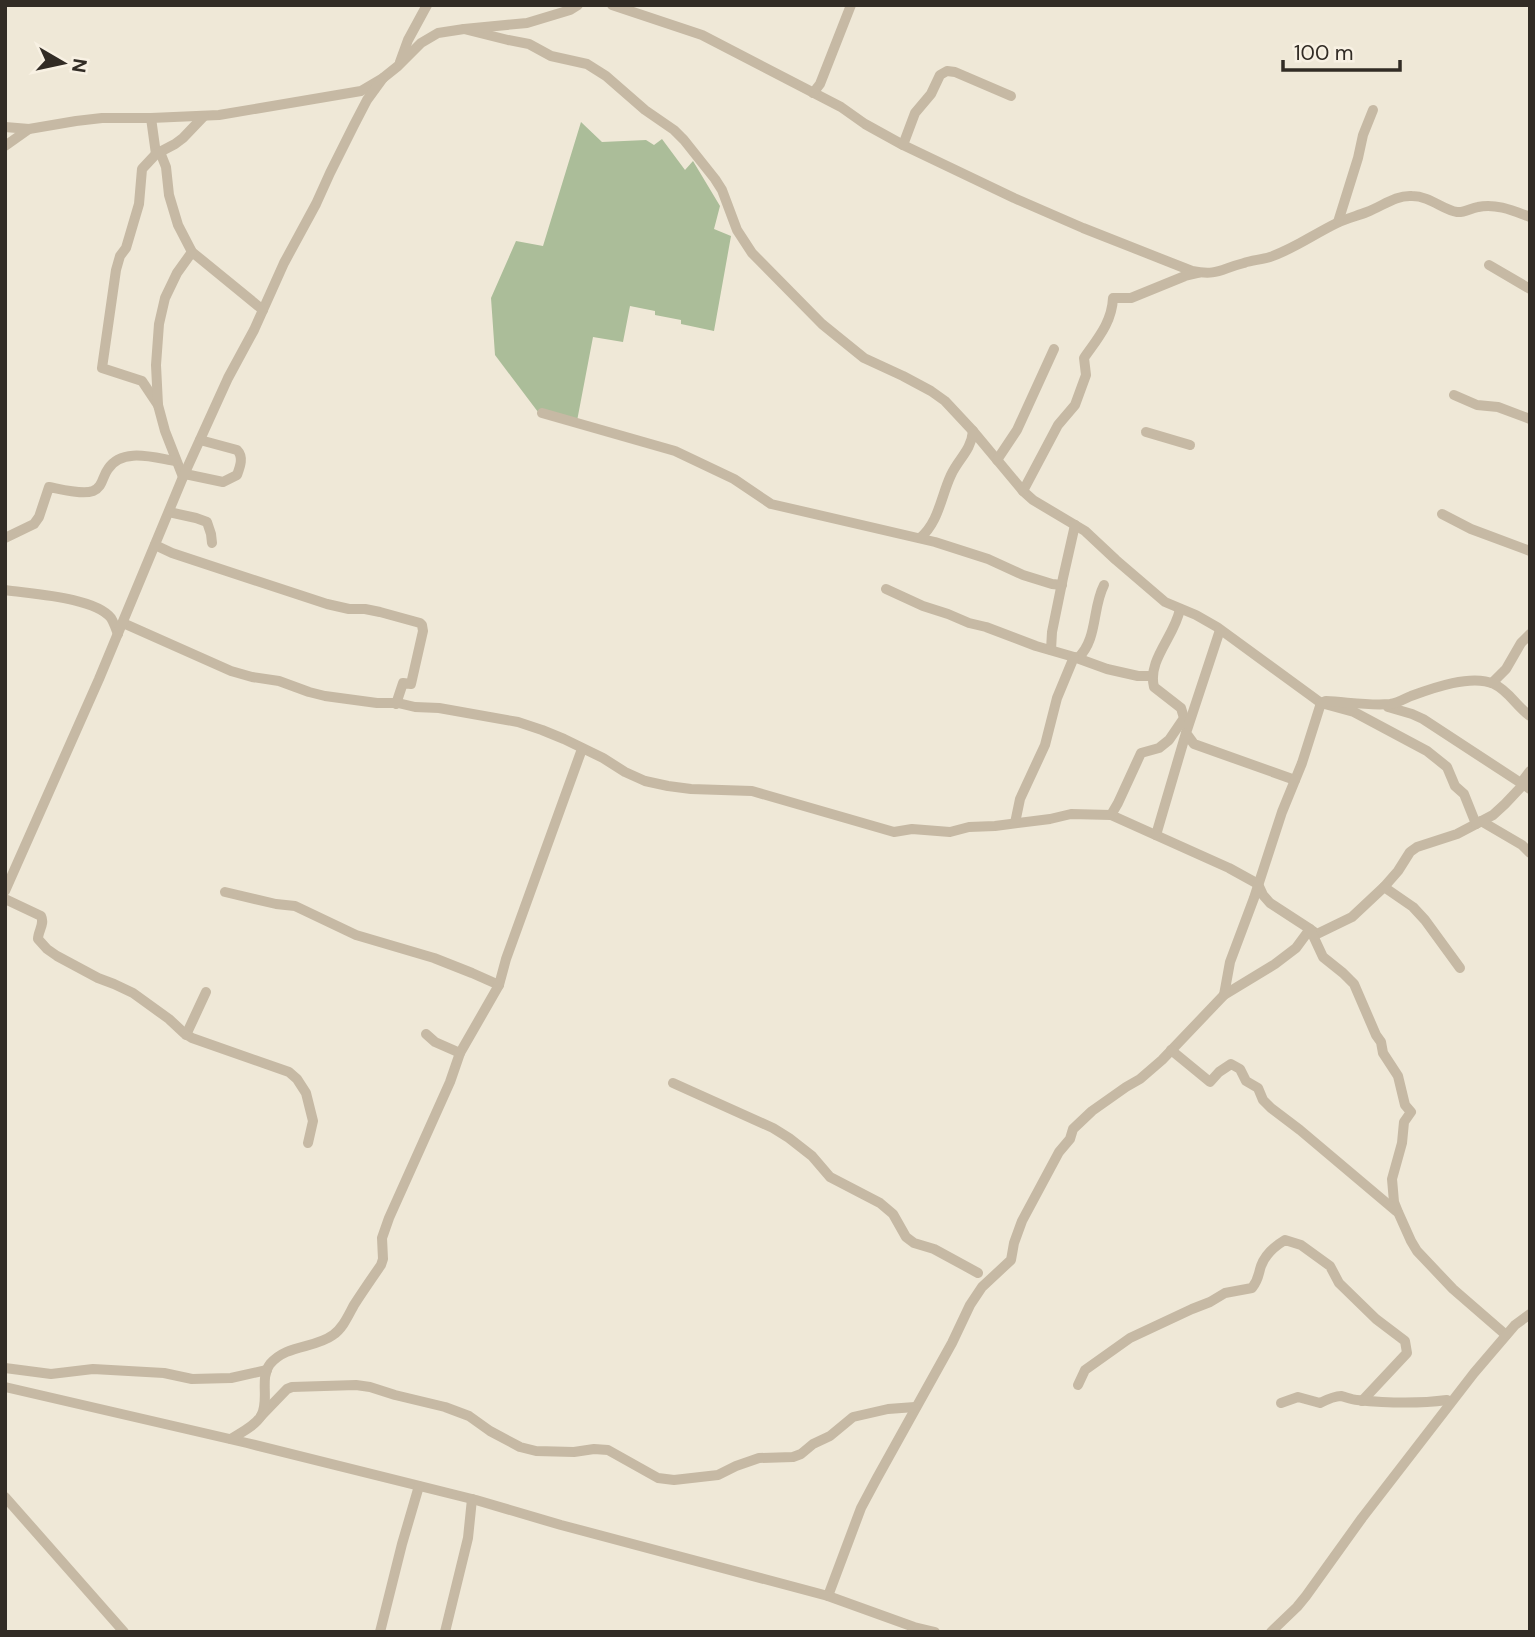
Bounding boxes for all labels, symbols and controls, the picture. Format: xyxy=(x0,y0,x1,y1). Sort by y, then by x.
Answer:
north arrow xyxy=(28,28,98,98)
scale bar xyxy=(1283,28,1400,72)
text: 100 m xyxy=(1294,39,1354,67)
text: N xyxy=(66,57,93,74)

